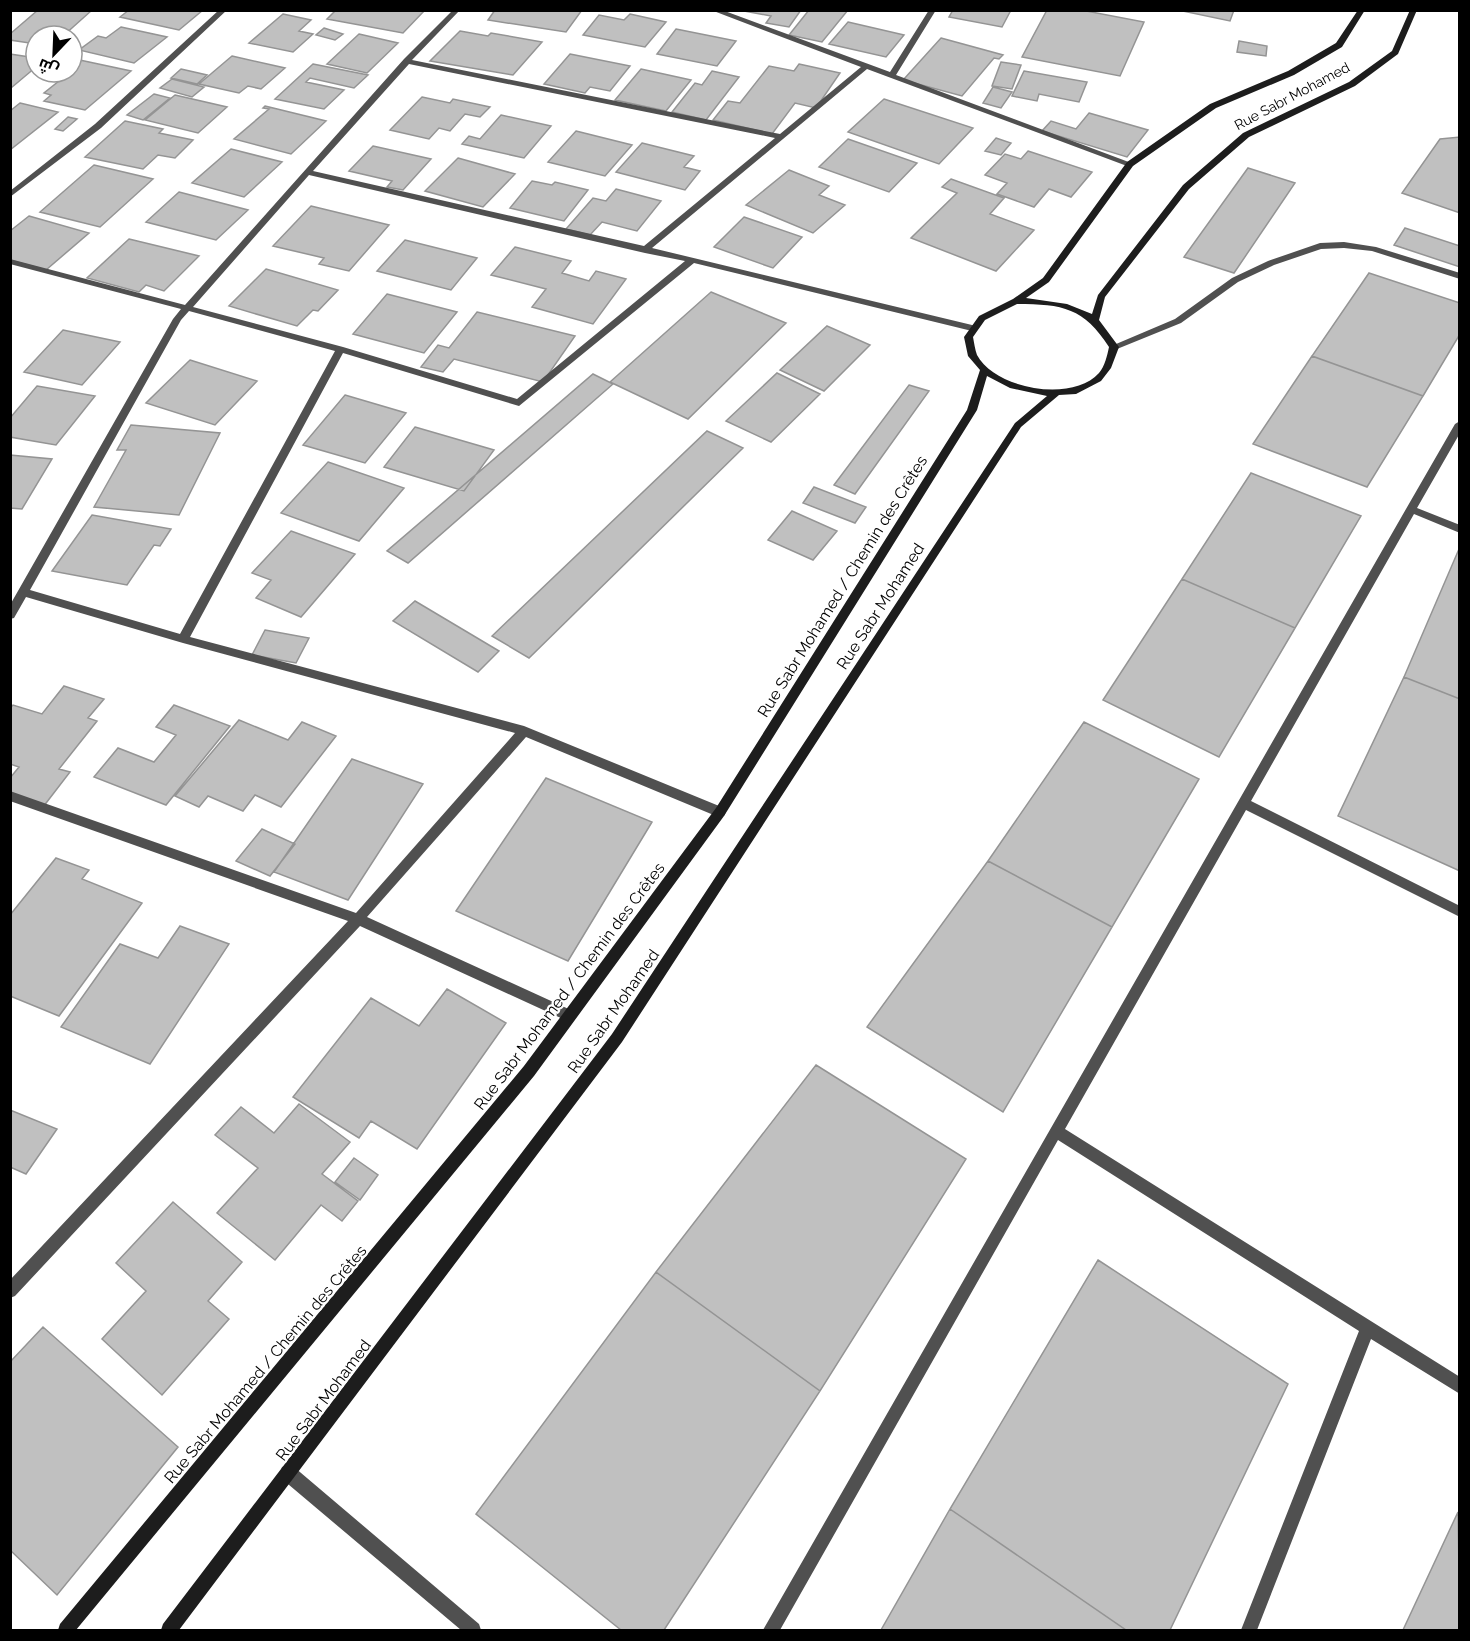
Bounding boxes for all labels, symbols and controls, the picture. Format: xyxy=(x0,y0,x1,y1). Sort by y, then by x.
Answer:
north arrow xyxy=(24,24,84,84)
text: ش xyxy=(35,55,61,80)
street label: Rue Sabr Mohamed xyxy=(1232,59,1352,133)
street label: Rue Sabr Mohamed / Chemin des Crêtes xyxy=(753,452,931,720)
street label: Rue Sabr Mohamed xyxy=(832,539,928,673)
street label: Rue Sabr Mohamed / Chemin des Crêtes xyxy=(470,858,668,1114)
street label: Rue Sabr Mohamed xyxy=(563,945,663,1077)
street label: Rue Sabr Mohamed / Chemin des Crêtes xyxy=(160,1241,370,1487)
street label: Rue Sabr Mohamed xyxy=(271,1336,375,1464)

